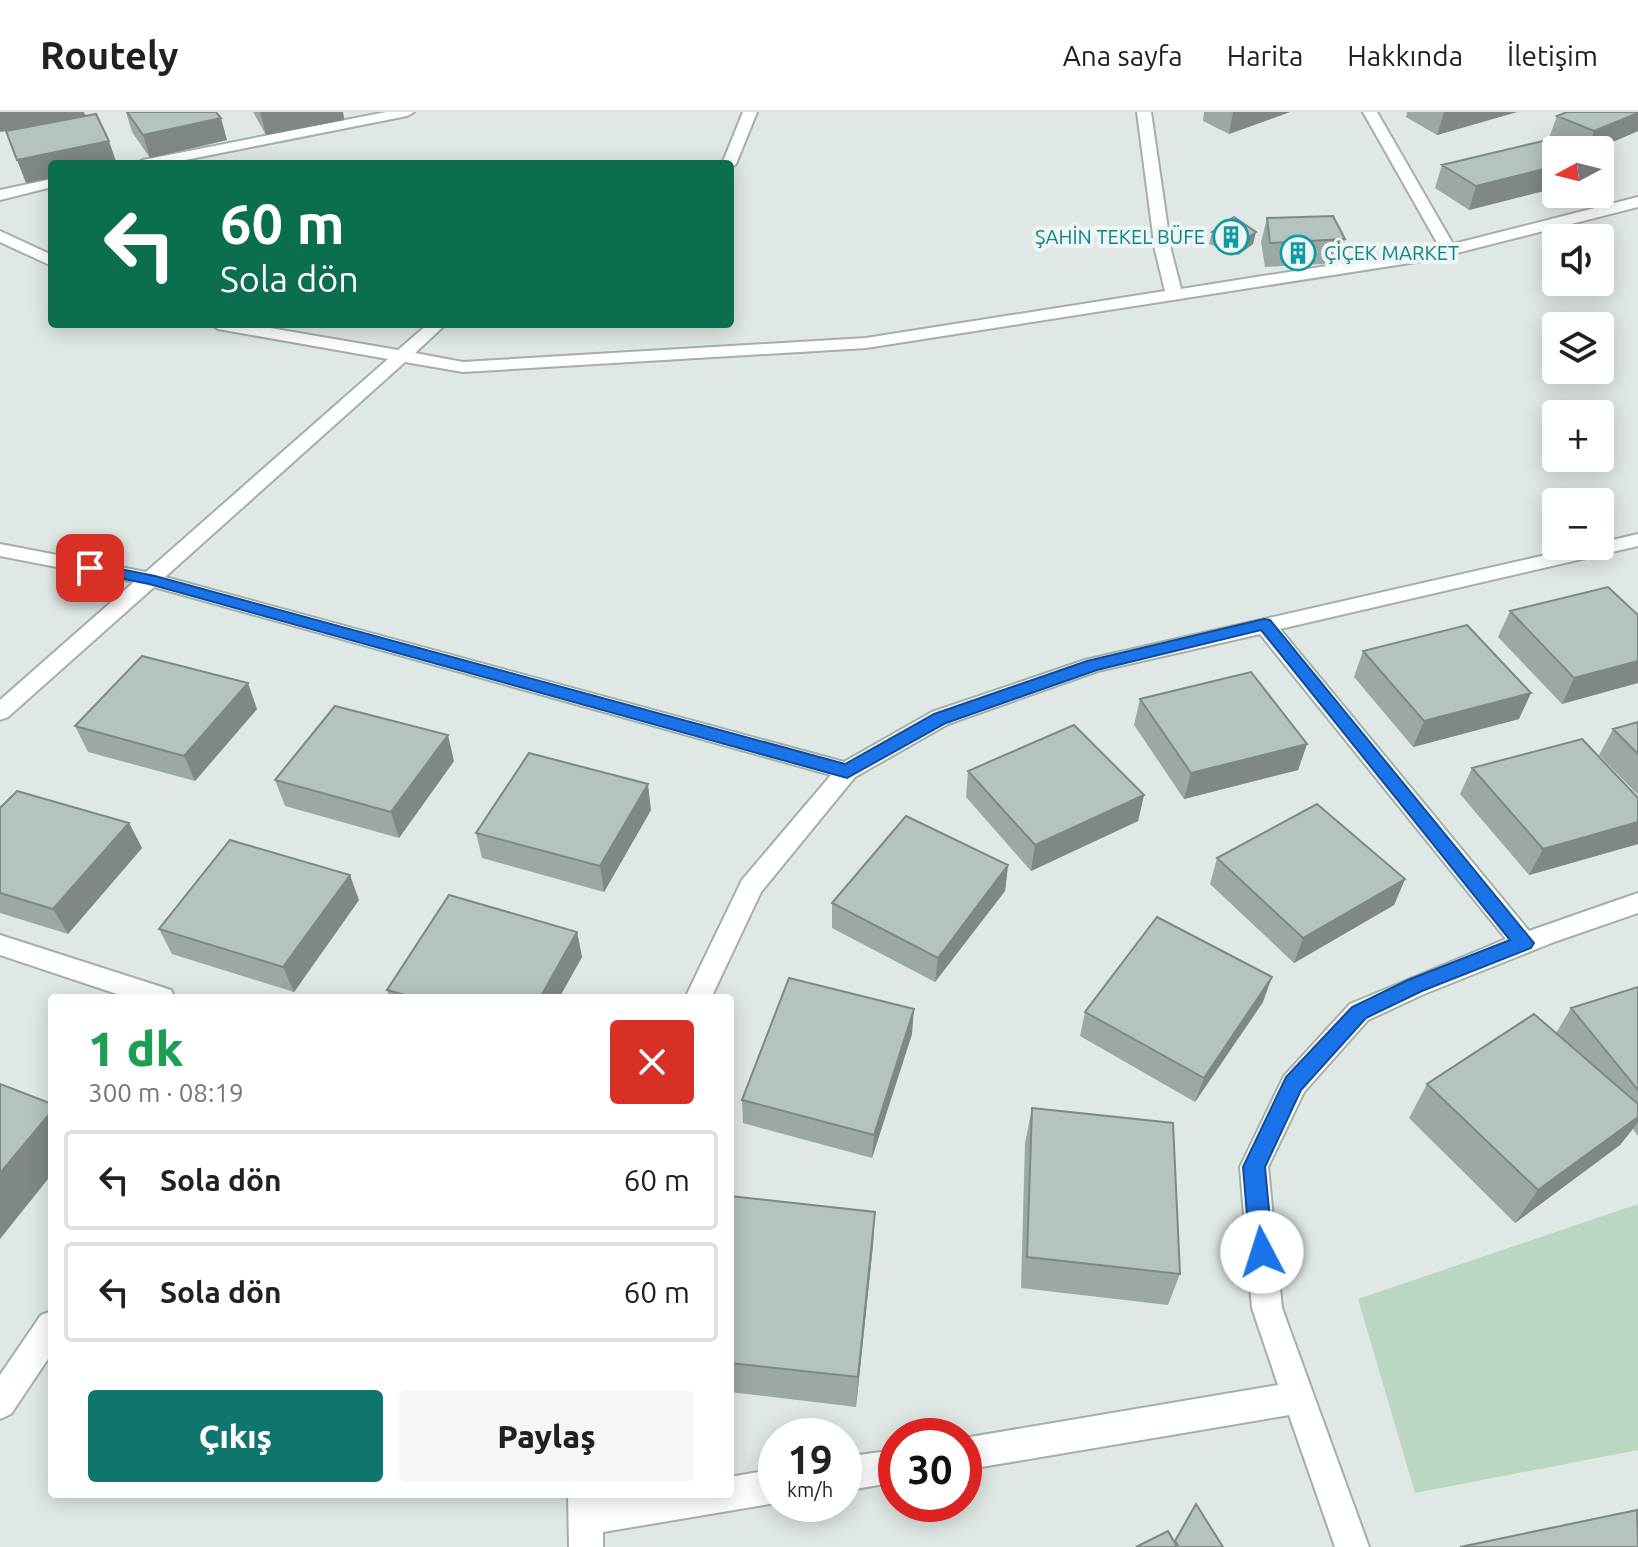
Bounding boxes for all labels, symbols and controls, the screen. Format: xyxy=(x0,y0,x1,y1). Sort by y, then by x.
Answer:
text: Routely xyxy=(40,34,178,76)
text: Ana sayfa xyxy=(1063,40,1183,71)
text: Harita xyxy=(1227,40,1303,71)
text: Hakkında xyxy=(1347,40,1463,71)
text: İletişim xyxy=(1507,40,1598,71)
north arrow xyxy=(1542,136,1614,208)
map controls xyxy=(1542,136,1614,560)
icon: left xyxy=(88,192,192,296)
text: 60 m xyxy=(220,192,345,255)
building icon: ŞAHİN TEKEL BÜFE xyxy=(1212,218,1250,256)
button: sound xyxy=(1542,224,1614,296)
place label: ŞAHİN TEKEL BÜFE xyxy=(1035,225,1205,248)
building icon: ÇİÇEK MARKET xyxy=(1279,234,1317,272)
place label: ÇİÇEK MARKET xyxy=(1324,241,1459,264)
text: Sola dön xyxy=(220,258,359,299)
button: layers xyxy=(1542,312,1614,384)
button: + xyxy=(1542,400,1614,472)
button: − xyxy=(1542,488,1614,560)
pin xyxy=(56,534,124,602)
icon: arrive xyxy=(68,546,112,590)
button: close xyxy=(610,1020,694,1104)
text: 1 dk xyxy=(88,1021,183,1075)
text: 300 m · 08:19 xyxy=(88,1078,244,1107)
icon: left xyxy=(92,1158,136,1202)
text: Sola dön xyxy=(160,1163,282,1197)
text: 60 m xyxy=(623,1163,690,1197)
position arrow xyxy=(1220,1210,1304,1294)
icon: left xyxy=(92,1270,136,1314)
text: Sola dön xyxy=(160,1275,282,1309)
text: 60 m xyxy=(623,1275,690,1309)
button: Çıkış xyxy=(88,1390,383,1482)
button: Paylaş xyxy=(399,1390,694,1482)
speed limit sign: 30 xyxy=(878,1418,982,1522)
text: 19 xyxy=(787,1437,833,1482)
text: km/h xyxy=(787,1478,833,1501)

